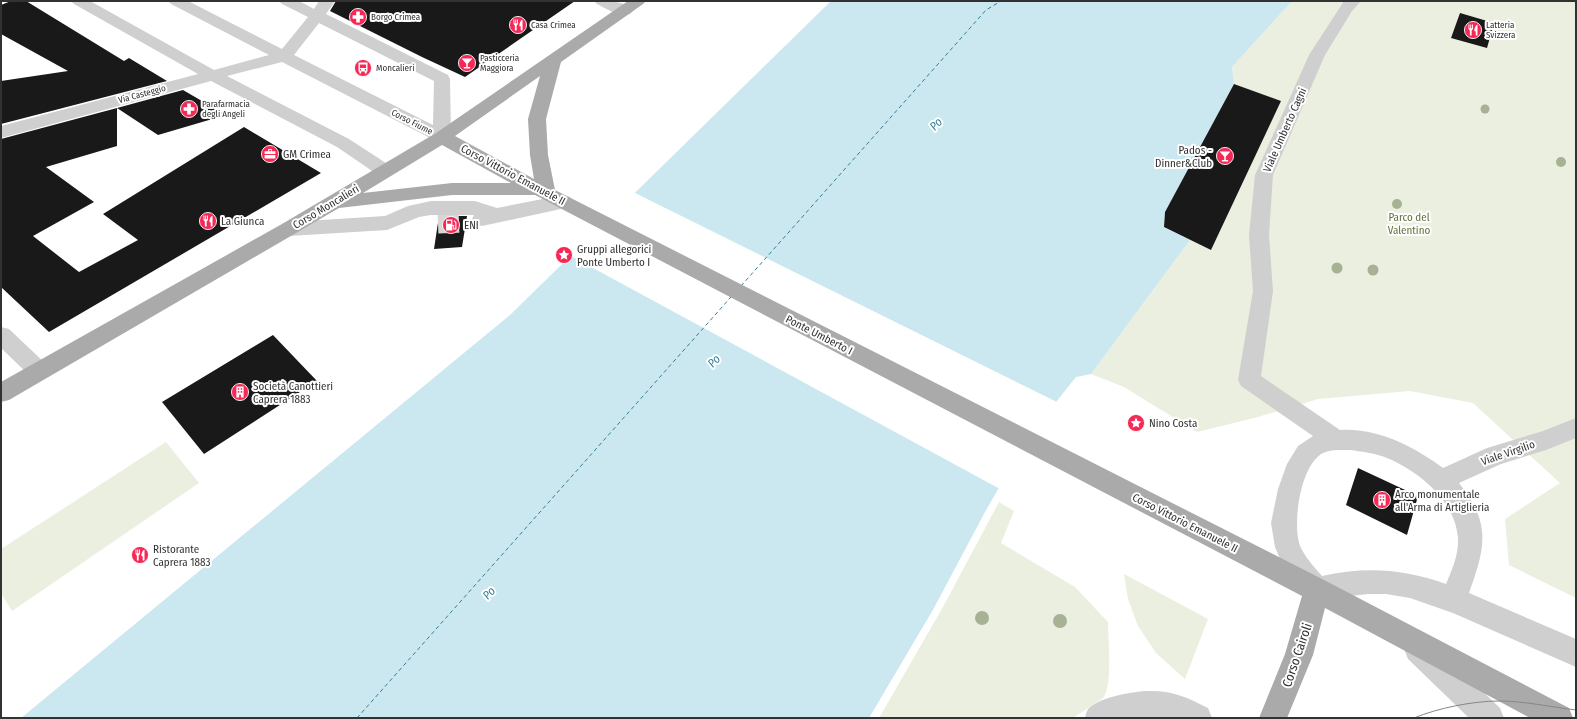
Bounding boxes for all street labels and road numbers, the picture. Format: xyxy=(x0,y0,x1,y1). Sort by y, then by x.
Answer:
street label: Via Casteggio xyxy=(117,83,167,105)
street label: Viale Umberto Cagni xyxy=(1261,86,1310,174)
street label: Corso Fiume xyxy=(390,107,435,137)
street label: Corso Vittorio Emanuele II xyxy=(458,142,568,208)
street label: Corso Moncalieri xyxy=(291,182,362,232)
street label: Ponte Umberto I xyxy=(783,313,855,357)
street label: Viale Virgilio xyxy=(1479,438,1537,468)
street label: Corso Vittorio Emanuele II xyxy=(1130,491,1240,555)
street label: Corso Cairoli xyxy=(1279,621,1315,689)

